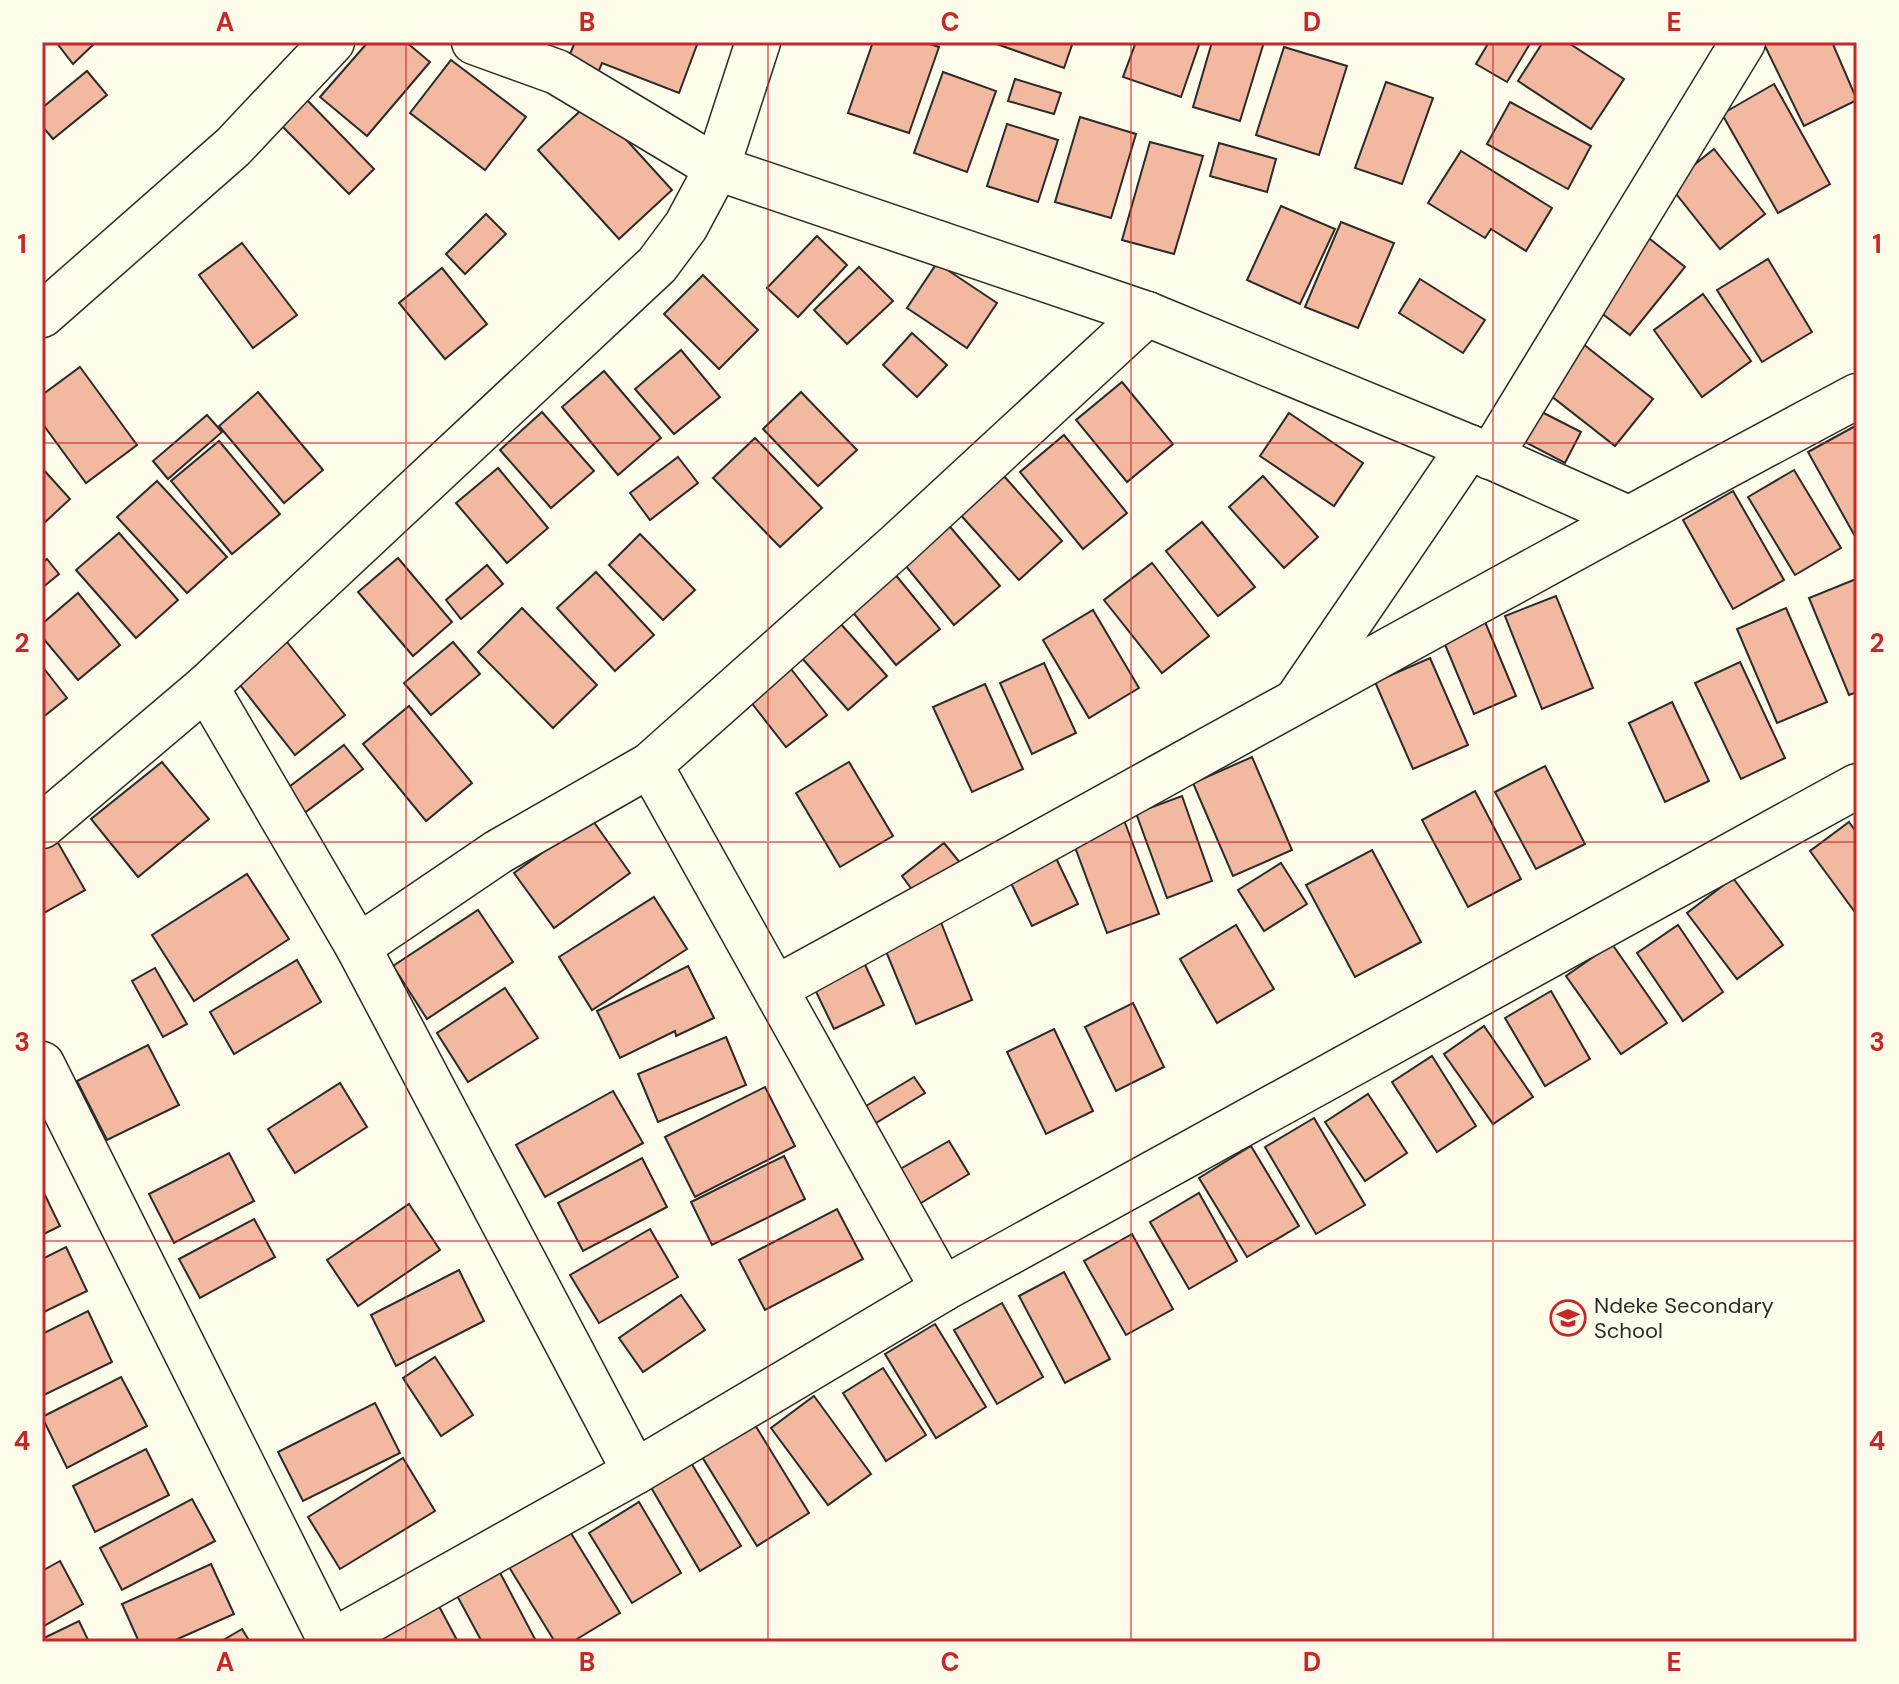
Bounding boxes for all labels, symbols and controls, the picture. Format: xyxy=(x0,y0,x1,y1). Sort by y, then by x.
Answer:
text: A xyxy=(216,5,234,39)
text: B xyxy=(579,5,595,39)
text: C xyxy=(940,5,960,39)
text: D xyxy=(1303,5,1321,39)
text: E xyxy=(1666,5,1682,39)
text: 1 xyxy=(17,227,27,261)
text: 1 xyxy=(1872,227,1882,261)
text: 2 xyxy=(14,626,30,660)
text: 2 xyxy=(1869,626,1885,660)
text: 3 xyxy=(14,1025,30,1059)
text: 3 xyxy=(1869,1025,1885,1059)
place label: Ndeke Secondary School xyxy=(1594,1291,1774,1345)
school or university icon: Ndeke Secondary School xyxy=(1549,1299,1587,1337)
text: 4 xyxy=(14,1424,30,1458)
text: 4 xyxy=(1869,1424,1885,1458)
text: A xyxy=(216,1645,234,1679)
text: B xyxy=(579,1645,595,1679)
text: C xyxy=(940,1645,960,1679)
text: D xyxy=(1303,1645,1321,1679)
text: E xyxy=(1666,1645,1682,1679)

